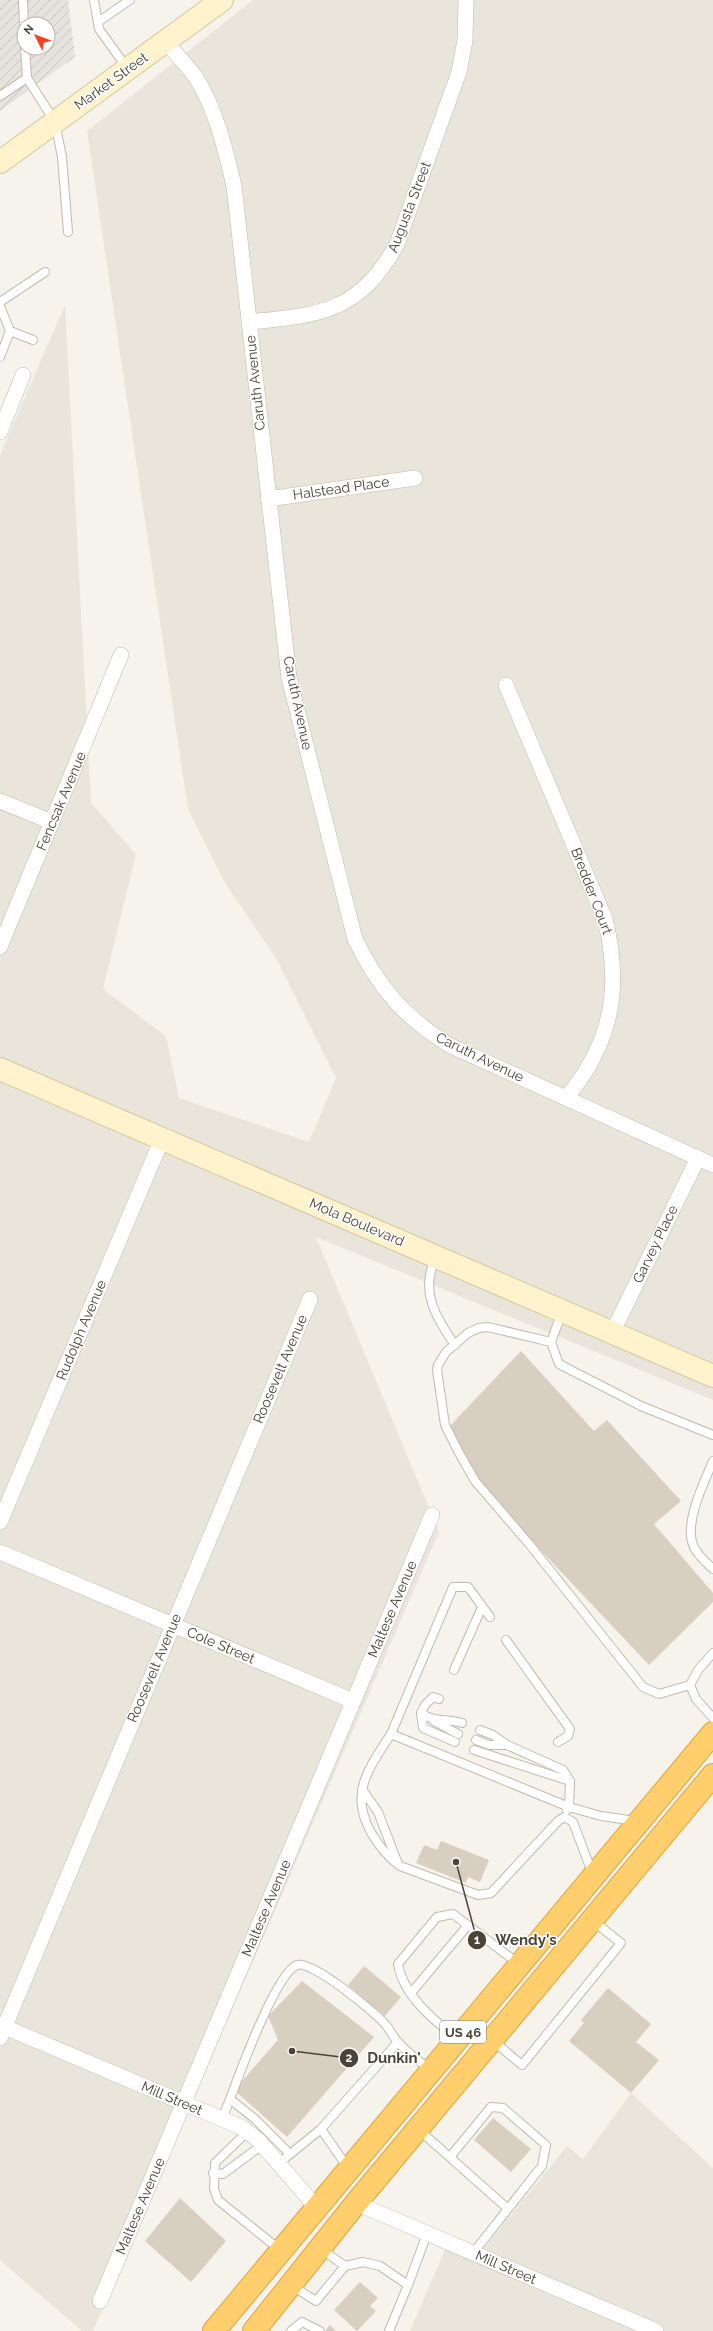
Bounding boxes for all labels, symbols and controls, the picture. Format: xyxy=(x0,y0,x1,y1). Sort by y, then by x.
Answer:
north arrow xyxy=(16,16,56,56)
text: N xyxy=(21,22,37,37)
street label: Market Street xyxy=(71,49,151,113)
street label: Augusta Street xyxy=(384,159,434,255)
street label: Caruth Avenue xyxy=(242,335,268,431)
street label: Halstead Place xyxy=(292,473,390,503)
street label: Caruth Avenue xyxy=(280,655,316,751)
street label: Fencsak Avenue xyxy=(33,749,89,853)
street label: Bredder Court xyxy=(568,845,616,937)
street label: Caruth Avenue xyxy=(434,1029,526,1085)
street label: Mola Boulevard xyxy=(307,1195,407,1249)
street label: Garvey Place xyxy=(629,1202,681,1286)
street label: Rudolph Avenue xyxy=(53,1278,109,1382)
street label: Roosevelt Avenue xyxy=(250,1312,310,1426)
street label: Maltese Avenue xyxy=(364,1558,420,1660)
street label: Roosevelt Avenue xyxy=(124,1611,184,1725)
street label: Cole Street xyxy=(185,1624,258,1667)
street label: Maltese Avenue xyxy=(238,1857,294,1959)
callout: Wendy's xyxy=(467,1926,565,1953)
text: Wendy's xyxy=(495,1931,557,1949)
text: 1 xyxy=(474,1933,480,1947)
road number: US 46 xyxy=(440,2021,486,2043)
callout: Dunkin' xyxy=(339,2044,429,2071)
text: Dunkin' xyxy=(367,2049,421,2067)
text: 2 xyxy=(346,2051,353,2065)
street label: Mill Street xyxy=(139,2078,205,2118)
street label: Maltese Avenue xyxy=(112,2155,168,2257)
street label: Mill Street xyxy=(473,2247,539,2287)

